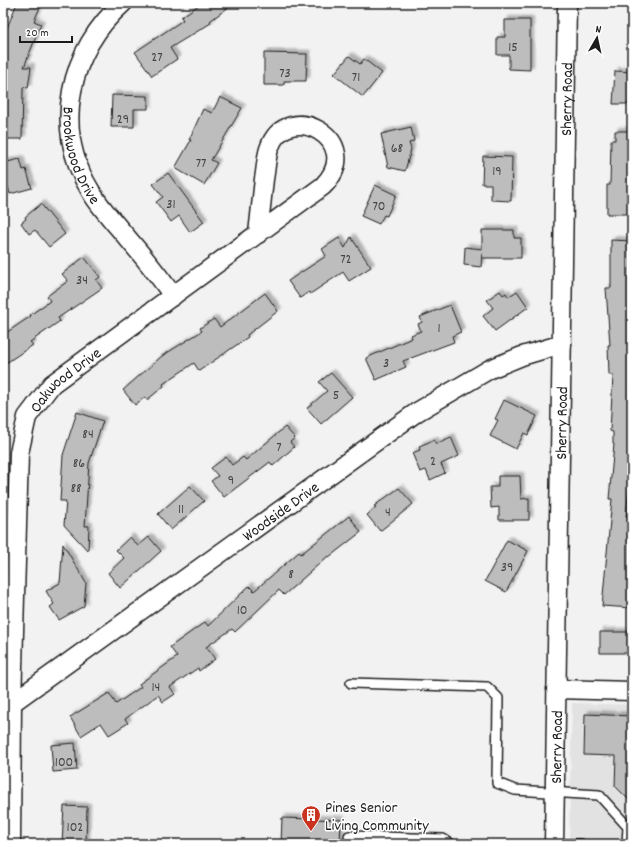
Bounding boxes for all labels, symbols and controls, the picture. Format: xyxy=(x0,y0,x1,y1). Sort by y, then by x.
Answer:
scale bar xyxy=(20,18,72,44)
north arrow xyxy=(577,18,617,58)
text: N xyxy=(594,22,603,39)
text: 20 m xyxy=(26,25,49,42)
house number: 15 xyxy=(508,38,518,58)
house number: 27 xyxy=(151,48,163,68)
street label: Sherry Road xyxy=(556,62,580,136)
house number: 73 xyxy=(279,64,291,84)
house number: 71 xyxy=(352,68,360,88)
street label: Brookwood Drive xyxy=(55,106,105,210)
house number: 29 xyxy=(117,110,129,130)
house number: 68 xyxy=(391,139,404,159)
house number: 77 xyxy=(196,154,206,174)
house number: 19 xyxy=(492,162,502,182)
house number: 31 xyxy=(166,195,176,215)
house number: 70 xyxy=(373,197,386,217)
house number: 72 xyxy=(340,250,352,270)
house number: 34 xyxy=(76,271,88,291)
house number: 1 xyxy=(437,319,441,339)
street label: Oakwood Drive xyxy=(25,343,107,418)
house number: 3 xyxy=(383,354,389,374)
house number: 5 xyxy=(333,386,339,406)
street label: Sherry Road xyxy=(551,386,575,460)
house number: 84 xyxy=(82,425,94,445)
house number: 7 xyxy=(276,438,282,458)
house number: 2 xyxy=(430,452,436,472)
house number: 86 xyxy=(73,454,85,474)
house number: 9 xyxy=(228,471,234,491)
street label: Woodside Drive xyxy=(238,477,325,548)
house number: 88 xyxy=(70,479,82,499)
house number: 11 xyxy=(178,500,184,520)
house number: 4 xyxy=(385,503,391,523)
house number: 39 xyxy=(501,558,513,578)
house number: 8 xyxy=(288,565,294,585)
house number: 10 xyxy=(237,601,247,621)
house number: 14 xyxy=(152,678,160,698)
street label: Sherry Road xyxy=(546,710,570,784)
house number: 100 xyxy=(55,753,73,773)
place label: Pines Senior Living Community xyxy=(325,797,429,838)
building icon: Pines Senior Living Community xyxy=(300,804,322,832)
house number: 102 xyxy=(67,818,83,838)

